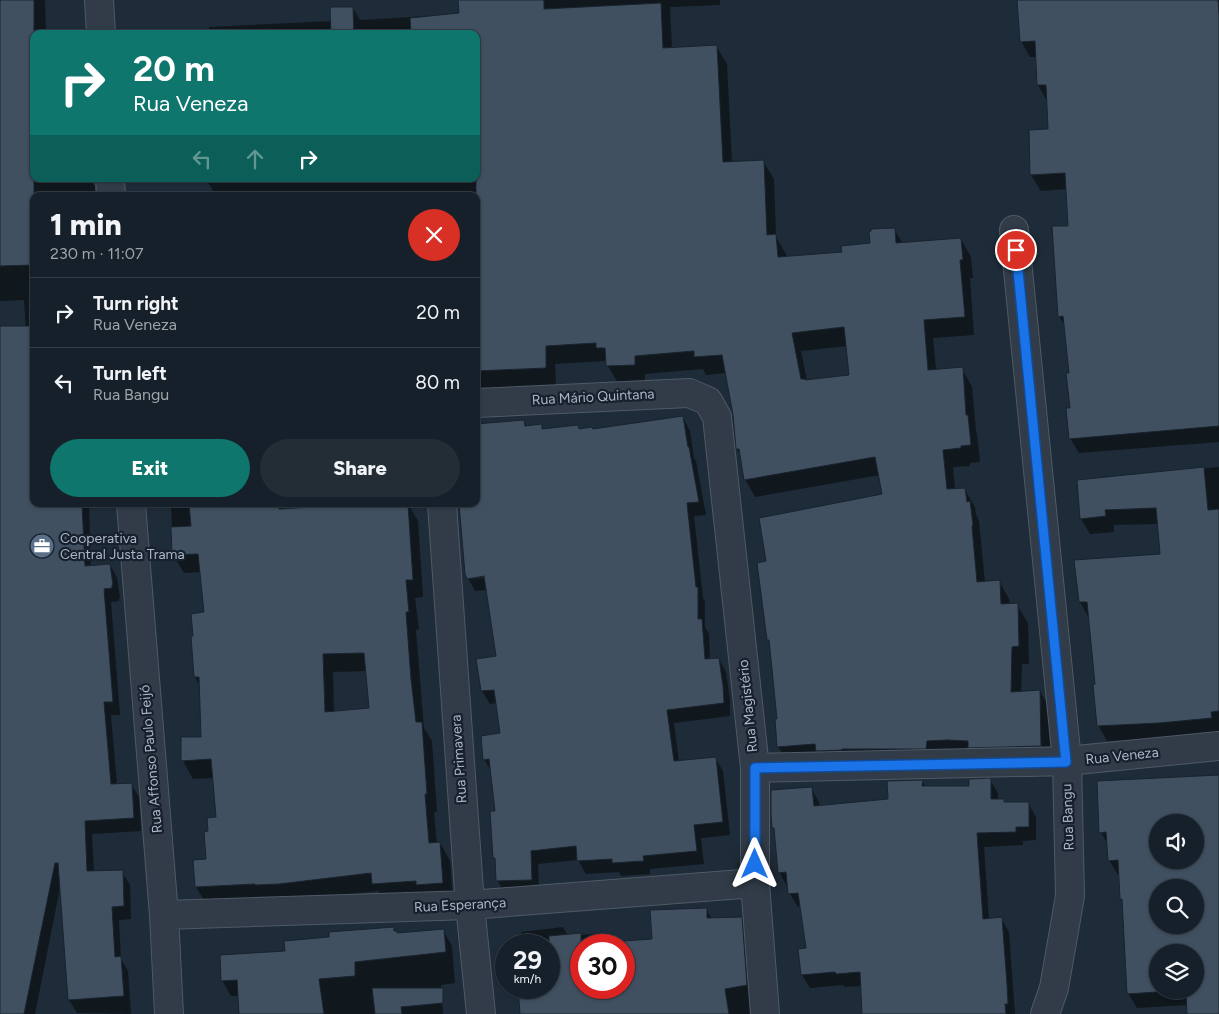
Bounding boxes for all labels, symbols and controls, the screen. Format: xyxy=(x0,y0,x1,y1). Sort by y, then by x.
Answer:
text: 20 m xyxy=(133,48,215,90)
icon: right xyxy=(50,50,115,115)
text: Rua Veneza xyxy=(133,90,248,117)
icon: left xyxy=(188,145,216,173)
icon: ahead xyxy=(241,145,269,173)
icon: right xyxy=(294,145,322,173)
text: 1 min xyxy=(50,206,122,243)
button: close xyxy=(408,209,460,261)
pin xyxy=(995,229,1037,271)
icon: arrive xyxy=(1002,236,1030,264)
text: 230 m · 11:07 xyxy=(50,244,144,263)
text: Turn right xyxy=(93,292,179,315)
icon: right xyxy=(50,299,78,327)
text: 20 m xyxy=(416,301,460,324)
text: Rua Veneza xyxy=(93,315,177,334)
text: Turn left xyxy=(93,362,167,385)
icon: left xyxy=(50,369,78,397)
text: 80 m xyxy=(415,371,460,394)
text: Rua Bangu xyxy=(93,385,169,404)
street label: Rua Mário Quintana xyxy=(531,385,655,409)
button: Exit xyxy=(50,439,250,497)
button: Share xyxy=(260,439,460,497)
place label: Cooperativa Central Justa Trama xyxy=(60,530,185,563)
office icon: Cooperativa Central Justa Trama xyxy=(29,533,55,559)
street label: Rua Magistério xyxy=(735,659,761,753)
street label: Rua Affonso Paulo Feijó xyxy=(136,684,166,834)
street label: Rua Primavera xyxy=(447,714,471,804)
street label: Rua Veneza xyxy=(1085,744,1159,768)
street label: Rua Bangu xyxy=(1058,783,1078,851)
map controls xyxy=(1149,814,1204,999)
button: sound xyxy=(1149,814,1204,869)
position arrow xyxy=(728,837,780,889)
button: search xyxy=(1149,879,1204,934)
street label: Rua Esperança xyxy=(413,894,507,916)
speed limit sign: 30 xyxy=(570,934,635,999)
button: layers xyxy=(1149,944,1204,999)
text: 29 xyxy=(513,945,542,975)
text: km/h xyxy=(514,972,541,986)

